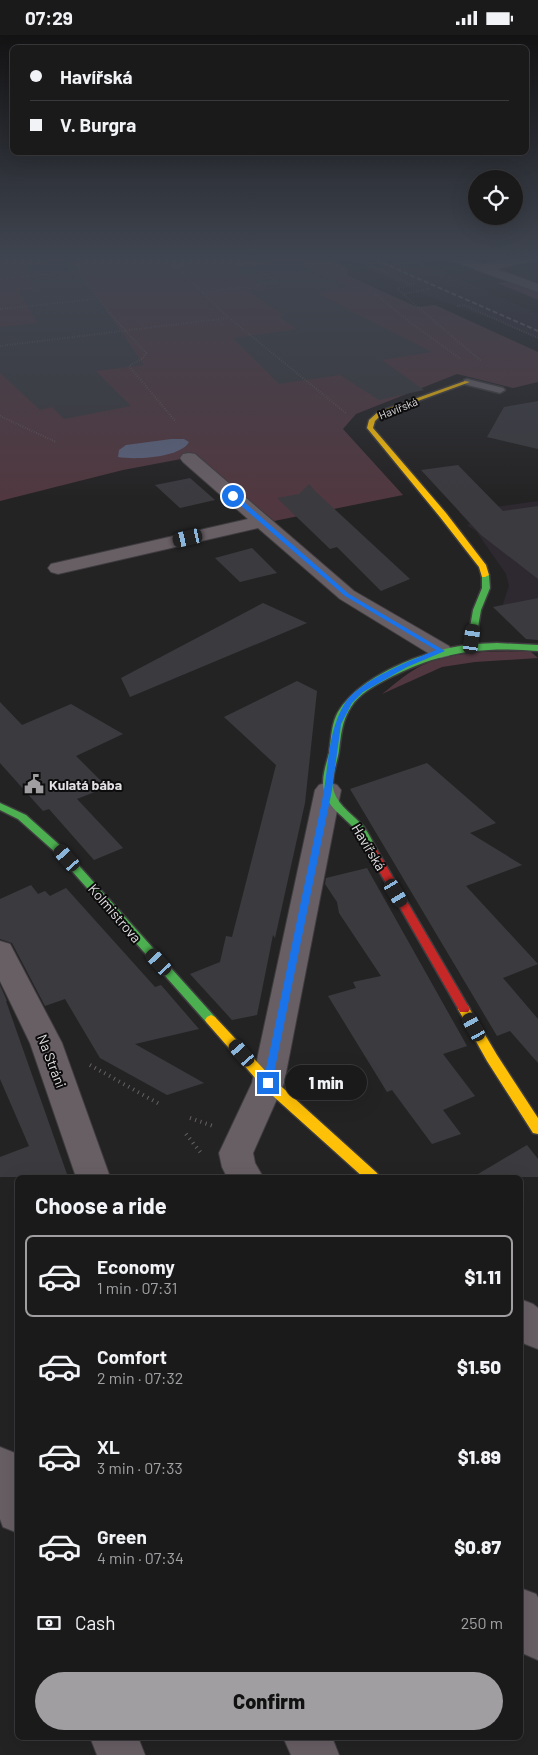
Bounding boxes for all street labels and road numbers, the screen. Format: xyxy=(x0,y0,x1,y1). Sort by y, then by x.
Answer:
street label: Havířská xyxy=(377,394,419,422)
street label: Havířská xyxy=(348,820,390,874)
street label: Kolmistrova xyxy=(85,880,145,946)
street label: Na Stráni xyxy=(34,1032,70,1090)

